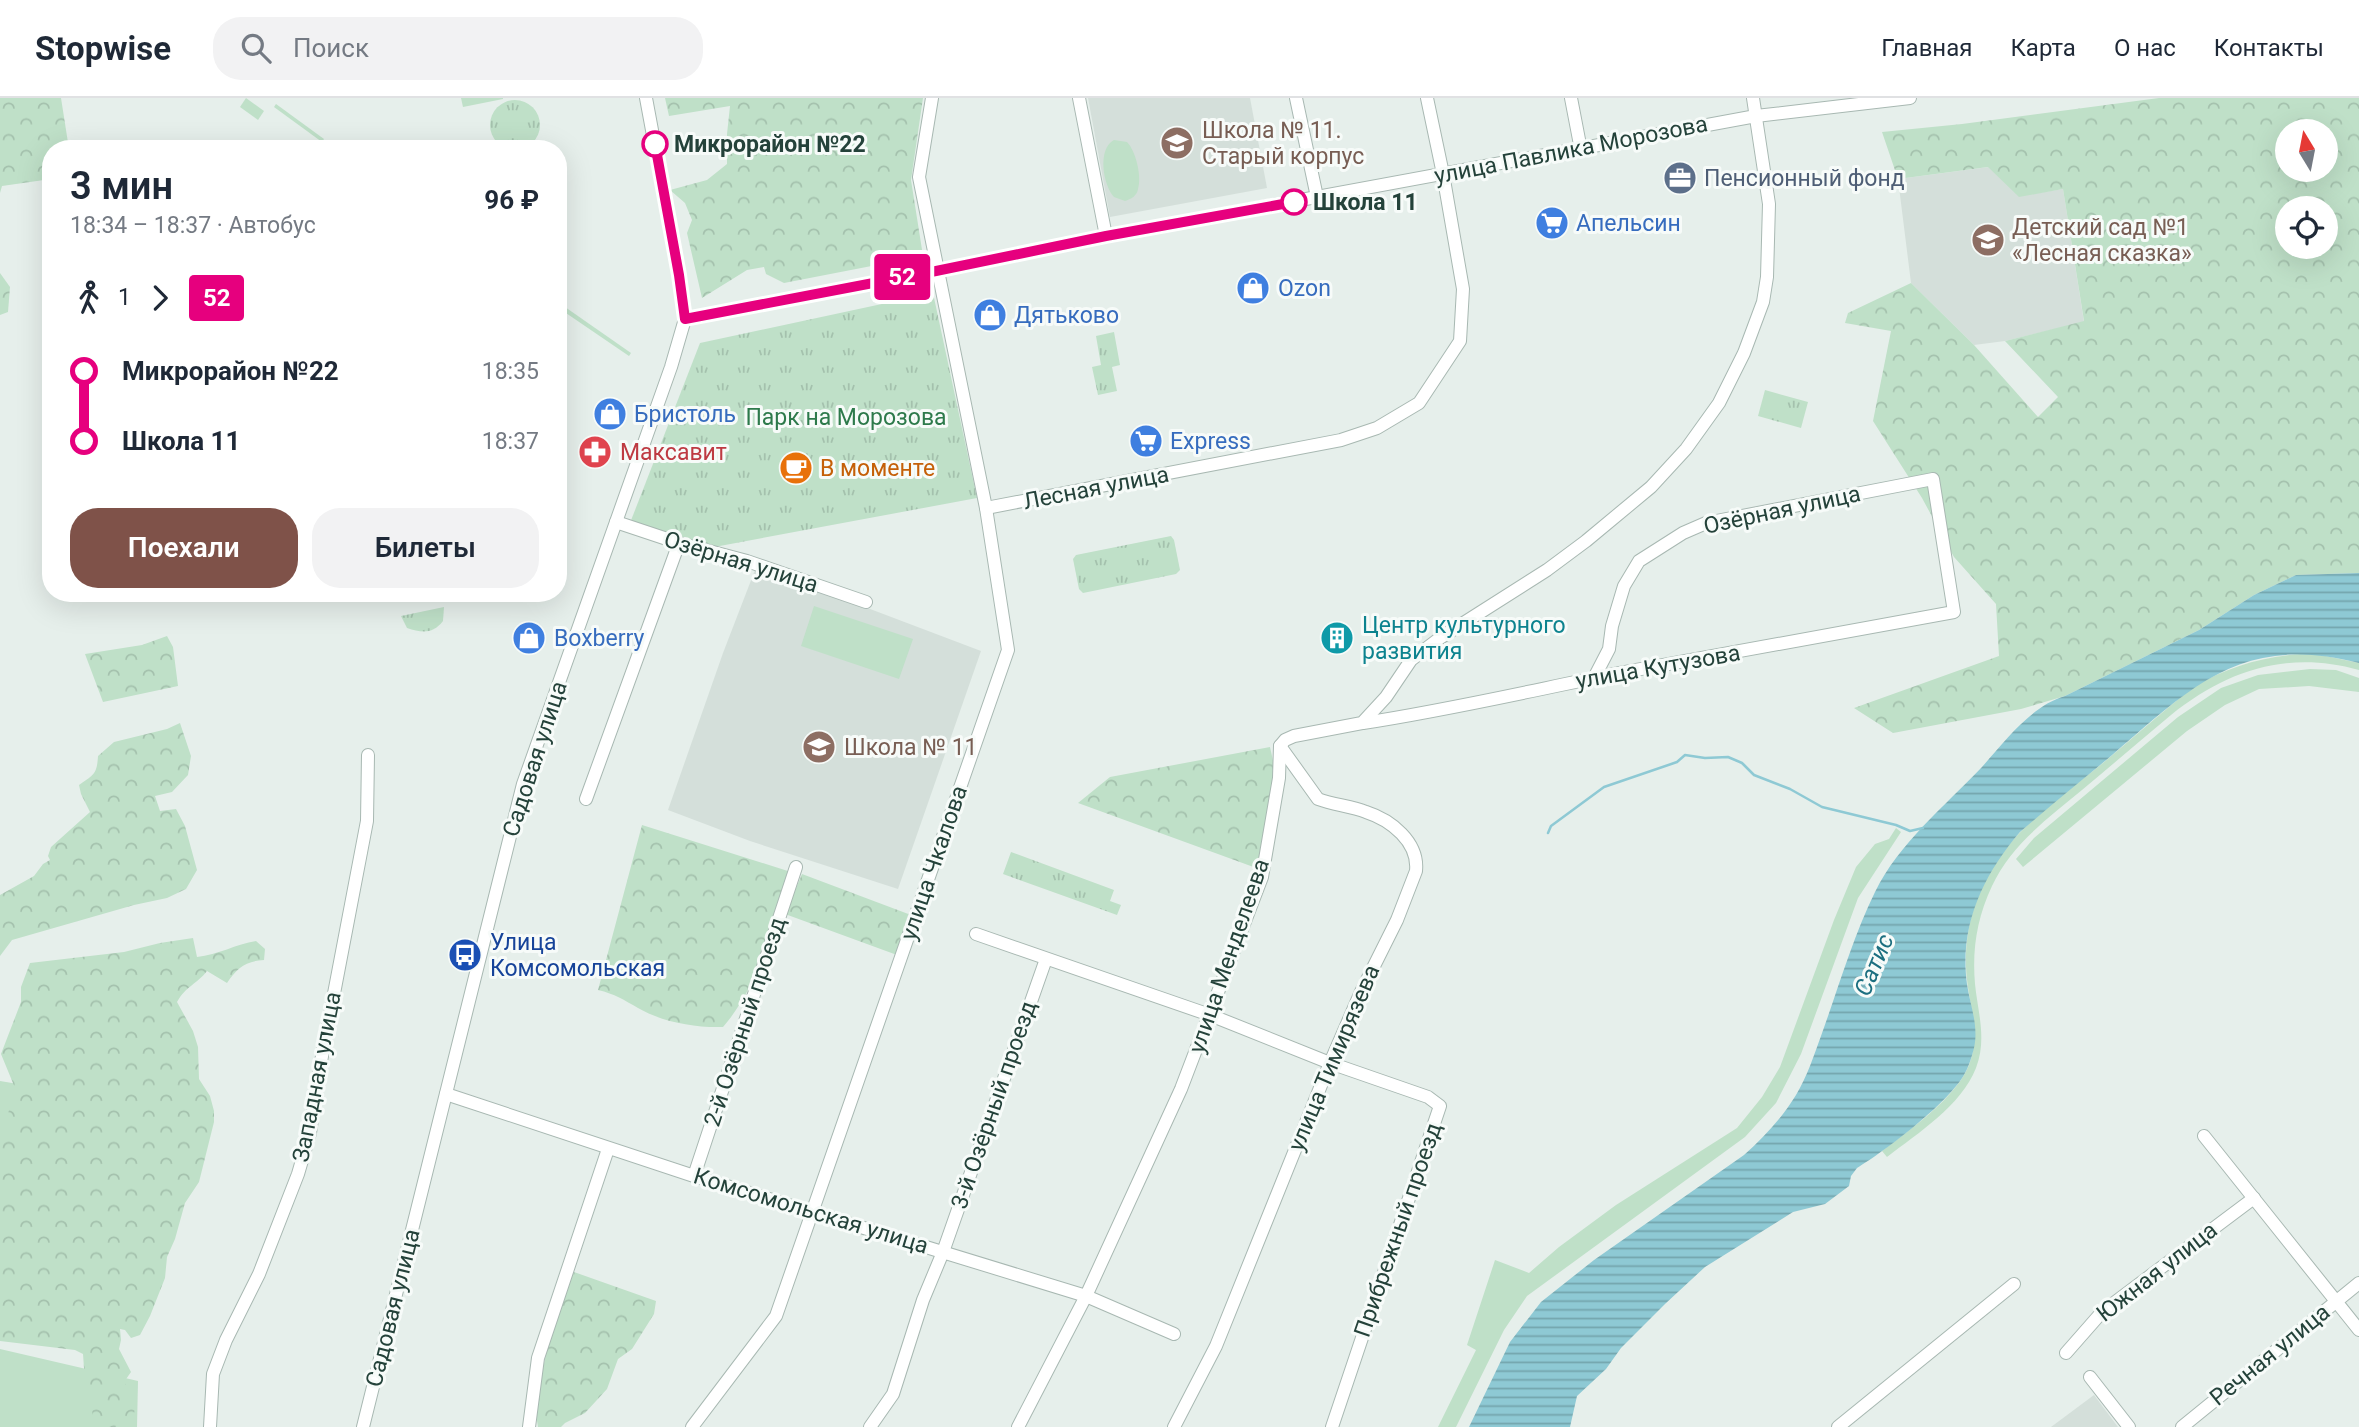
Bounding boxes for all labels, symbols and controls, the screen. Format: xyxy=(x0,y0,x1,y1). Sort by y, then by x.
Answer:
search box xyxy=(213,17,703,80)
text: Stopwise xyxy=(35,29,171,68)
icon: search xyxy=(237,29,275,67)
text: Поиск xyxy=(293,33,369,63)
text: Главная xyxy=(1881,34,1972,62)
text: Карта xyxy=(2010,34,2076,62)
text: О нас xyxy=(2114,34,2176,62)
text: Контакты xyxy=(2214,34,2324,62)
street label: улица Павлика Морозова xyxy=(1432,110,1710,190)
place label: Школа № 11. Старый корпус xyxy=(1202,117,1364,170)
north arrow xyxy=(2275,119,2338,182)
map controls xyxy=(2275,119,2338,259)
school or university icon: Школа № 11. Старый корпус xyxy=(1158,124,1196,162)
marker: Микрорайон №22 xyxy=(642,131,668,157)
place label: Микрорайон №22 xyxy=(674,131,866,158)
office icon: Пенсионный фонд xyxy=(1661,159,1699,197)
text: 3 мин xyxy=(70,164,173,208)
place label: Пенсионный фонд xyxy=(1704,165,1905,192)
text: 96 ₽ xyxy=(484,185,539,215)
marker: Школа 11 xyxy=(1281,189,1307,215)
place label: Школа 11 xyxy=(1313,189,1418,216)
button: locate xyxy=(2275,196,2338,259)
supermarket icon: Апельсин xyxy=(1533,204,1571,242)
place label: Апельсин xyxy=(1576,210,1681,237)
text: 18:34 – 18:37 · Автобус xyxy=(70,212,316,239)
place label: Детский сад №1 «Лесная сказка» xyxy=(2012,214,2192,267)
school or university icon: Детский сад №1 «Лесная сказка» xyxy=(1969,221,2007,259)
line badge: 52 xyxy=(870,254,934,300)
text: 52 xyxy=(888,263,916,291)
shop icon: Ozon xyxy=(1234,269,1272,307)
place label: Ozon xyxy=(1278,275,1331,302)
icon: walk xyxy=(70,279,108,317)
icon: forward xyxy=(141,279,179,317)
text: 1 xyxy=(118,284,131,311)
text: 52 xyxy=(203,284,230,312)
shop icon: Дятьково xyxy=(971,296,1009,334)
place label: Дятьково xyxy=(1014,302,1119,329)
text: Микрорайон №22 xyxy=(122,356,339,386)
text: 18:35 xyxy=(482,358,539,385)
shop icon: Бристоль xyxy=(591,395,629,433)
place label: Бристоль xyxy=(634,401,736,428)
park label: Парк на Морозова xyxy=(745,404,947,431)
supermarket icon: Express xyxy=(1127,422,1165,460)
text: Школа 11 xyxy=(122,426,240,456)
text: 18:37 xyxy=(482,428,539,455)
place label: Express xyxy=(1170,428,1251,455)
pharmacy icon: Максавит xyxy=(576,433,614,471)
place label: Максавит xyxy=(620,439,727,466)
cafe icon: В моменте xyxy=(777,449,815,487)
place label: В моменте xyxy=(820,455,935,482)
street label: Лесная улица xyxy=(1021,461,1171,515)
street label: Озёрная улица xyxy=(1701,480,1863,540)
button: Поехали xyxy=(70,508,298,588)
button: Билеты xyxy=(312,508,539,588)
street label: Озёрная улица xyxy=(661,526,821,598)
place label: Центр культурного развития xyxy=(1362,612,1566,665)
shop icon: Boxberry xyxy=(510,619,548,657)
building icon: Центр культурного развития xyxy=(1318,619,1356,657)
place label: Boxberry xyxy=(554,625,645,652)
street label: улица Кутузова xyxy=(1574,639,1742,695)
street label: Садовая улица xyxy=(497,678,573,840)
school or university icon: Школа № 11 xyxy=(800,728,838,766)
place label: Школа № 11 xyxy=(844,734,978,761)
street label: улица Чкалова xyxy=(895,782,973,944)
street label: улица Менделеева xyxy=(1183,855,1275,1057)
street label: 2-й Озёрный проезд xyxy=(698,914,792,1130)
place label: Улица Комсомольская xyxy=(490,929,665,982)
water label: Сатис xyxy=(1849,930,1899,1000)
bus stop icon: Улица Комсомольская xyxy=(446,936,484,974)
street label: улица Тимирязева xyxy=(1283,961,1385,1155)
street label: Западная улица xyxy=(287,989,347,1165)
street label: 3-й Озёрный проезд xyxy=(946,997,1042,1212)
street label: Прибрежный проезд xyxy=(1349,1119,1447,1341)
street label: Комсомольская улица xyxy=(690,1162,932,1260)
street label: Южная улица xyxy=(2091,1217,2223,1327)
street label: Садовая улица xyxy=(360,1226,426,1390)
street label: Речная улица xyxy=(2205,1298,2335,1412)

